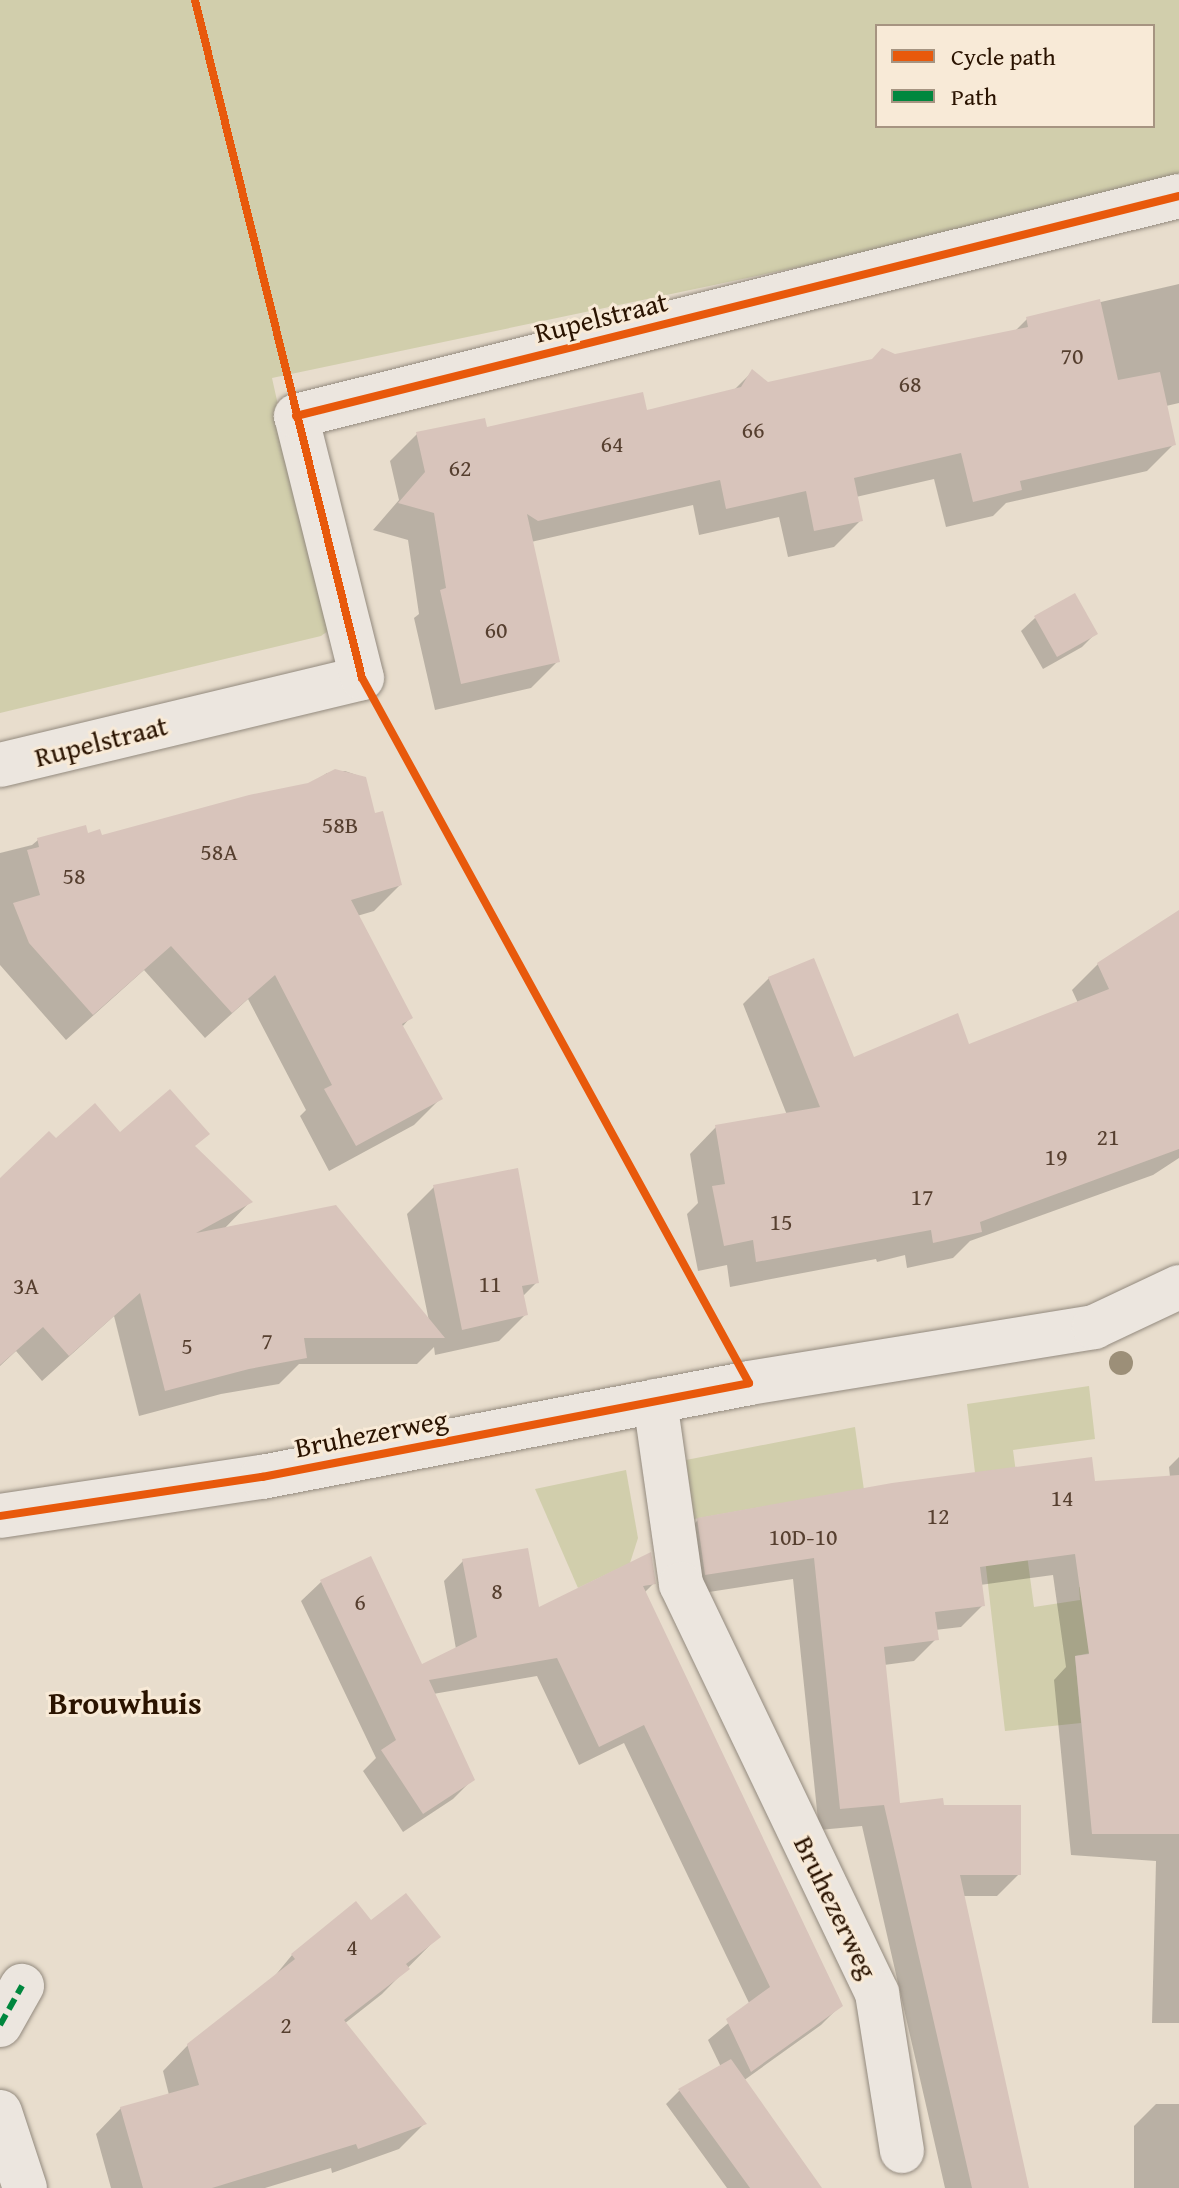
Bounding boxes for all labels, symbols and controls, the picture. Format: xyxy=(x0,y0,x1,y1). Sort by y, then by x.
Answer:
legend xyxy=(875,24,1155,128)
text: Cycle path xyxy=(951,39,1056,74)
text: Path xyxy=(951,79,997,114)
street label: Rupelstraat xyxy=(531,284,671,350)
house number: 70 xyxy=(1060,342,1084,370)
house number: 68 xyxy=(898,370,922,398)
house number: 66 xyxy=(741,416,765,444)
house number: 64 xyxy=(600,430,624,458)
house number: 62 xyxy=(448,454,472,482)
house number: 60 xyxy=(484,616,508,644)
street label: Rupelstraat xyxy=(31,708,171,774)
house number: 58B xyxy=(322,811,358,839)
house number: 58A xyxy=(200,838,238,866)
house number: 58 xyxy=(62,862,86,890)
house number: 21 xyxy=(1096,1123,1120,1151)
house number: 19 xyxy=(1044,1143,1068,1171)
house number: 17 xyxy=(910,1183,934,1211)
house number: 15 xyxy=(769,1208,793,1236)
house number: 11 xyxy=(478,1270,502,1298)
house number: 3A xyxy=(13,1272,39,1300)
house number: 7 xyxy=(261,1327,273,1355)
house number: 5 xyxy=(181,1332,193,1360)
street label: Bruhezerweg xyxy=(292,1402,450,1464)
house number: 14 xyxy=(1050,1484,1074,1512)
house number: 12 xyxy=(926,1502,950,1530)
house number: 10D-10 xyxy=(768,1523,838,1551)
house number: 8 xyxy=(491,1577,503,1605)
house number: 6 xyxy=(354,1588,366,1616)
district label: Brouwhuis xyxy=(48,1684,202,1722)
street label: Bruhezerweg xyxy=(787,1830,885,1984)
house number: 4 xyxy=(346,1933,358,1961)
house number: 2 xyxy=(280,2011,292,2039)

